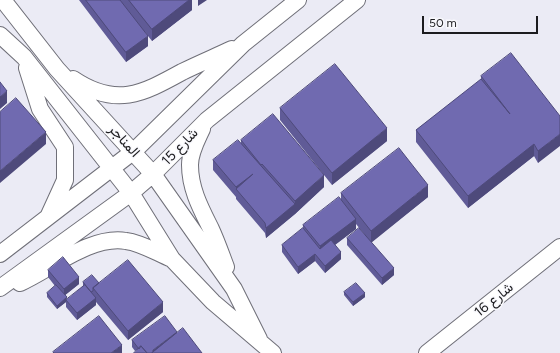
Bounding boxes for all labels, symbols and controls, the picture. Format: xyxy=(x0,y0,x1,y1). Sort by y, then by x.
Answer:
scale bar xyxy=(424,8,540,34)
text: 50 m xyxy=(429,16,457,30)
street label: المناجر xyxy=(105,121,143,161)
street label: شارع 15 xyxy=(158,125,202,169)
street label: شارع 16 xyxy=(471,279,517,321)

